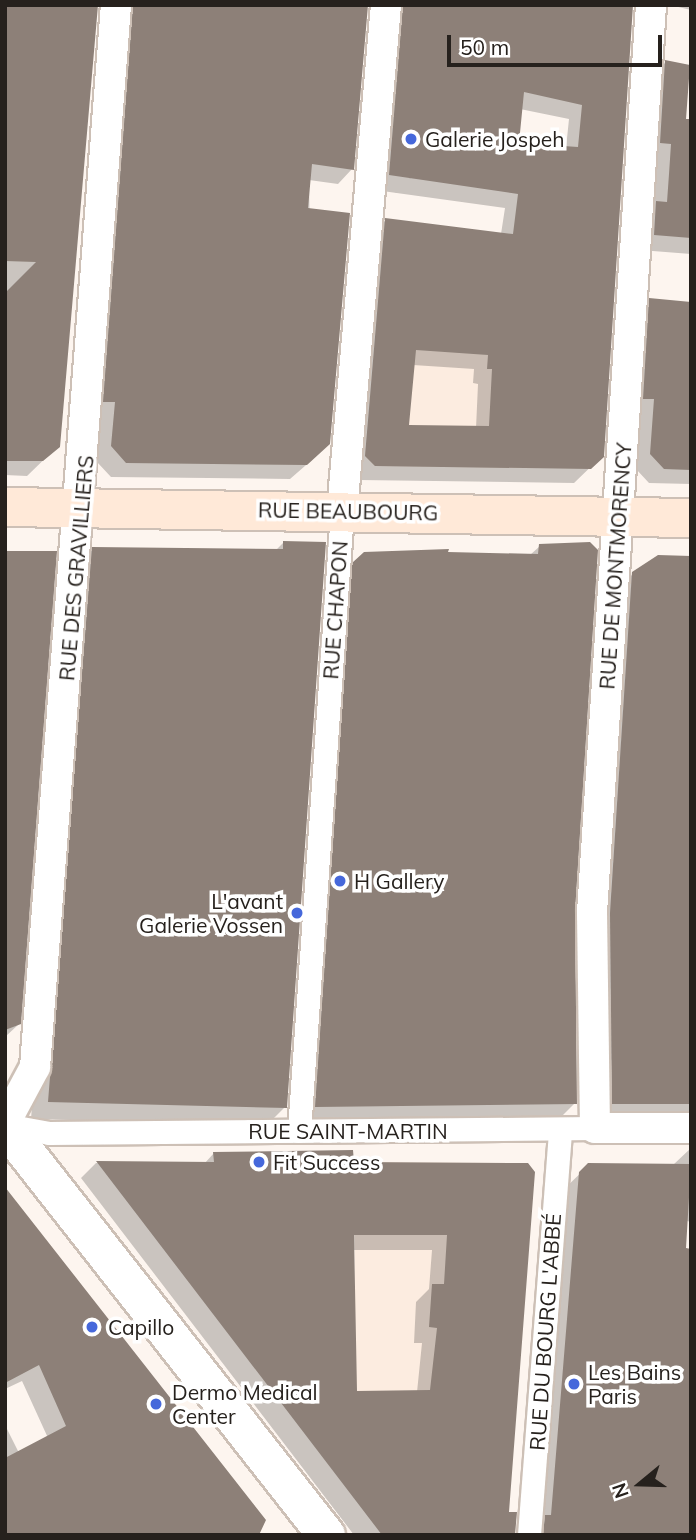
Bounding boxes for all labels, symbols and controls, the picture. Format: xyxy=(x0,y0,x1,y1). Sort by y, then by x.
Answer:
scale bar xyxy=(451,21,666,65)
text: 50 m xyxy=(460,34,509,60)
place label: Galerie Jospeh xyxy=(425,126,565,152)
marker: Galerie Jospeh xyxy=(403,131,419,147)
street label: RUE DE MONTMORENCY xyxy=(594,442,636,690)
street label: RUE DES GRAVILLIERS xyxy=(54,454,98,682)
street label: RUE BEAUBOURG xyxy=(258,497,438,525)
street label: RUE CHAPON xyxy=(318,540,352,680)
place label: H Gallery xyxy=(354,868,444,894)
marker: H Gallery xyxy=(332,873,348,889)
place label: L'avant Galerie Vossen xyxy=(139,888,283,938)
marker: L'avant Galerie Vossen xyxy=(289,905,305,921)
street label: RUE SAINT-MARTIN xyxy=(248,1118,448,1144)
place label: Fit Success xyxy=(273,1149,380,1175)
marker: Fit Success xyxy=(251,1154,267,1170)
street label: RUE DU BOURG L'ABBÉ xyxy=(524,1213,566,1451)
place label: Capillo xyxy=(108,1314,174,1340)
marker: Capillo xyxy=(82,1317,102,1337)
place label: Les Bains Paris xyxy=(588,1359,681,1409)
marker: Les Bains Paris xyxy=(566,1376,582,1392)
place label: Dermo Medical Center xyxy=(172,1379,318,1429)
marker: Dermo Medical Center xyxy=(146,1394,166,1414)
north arrow xyxy=(605,1449,675,1519)
text: N xyxy=(606,1480,634,1502)

